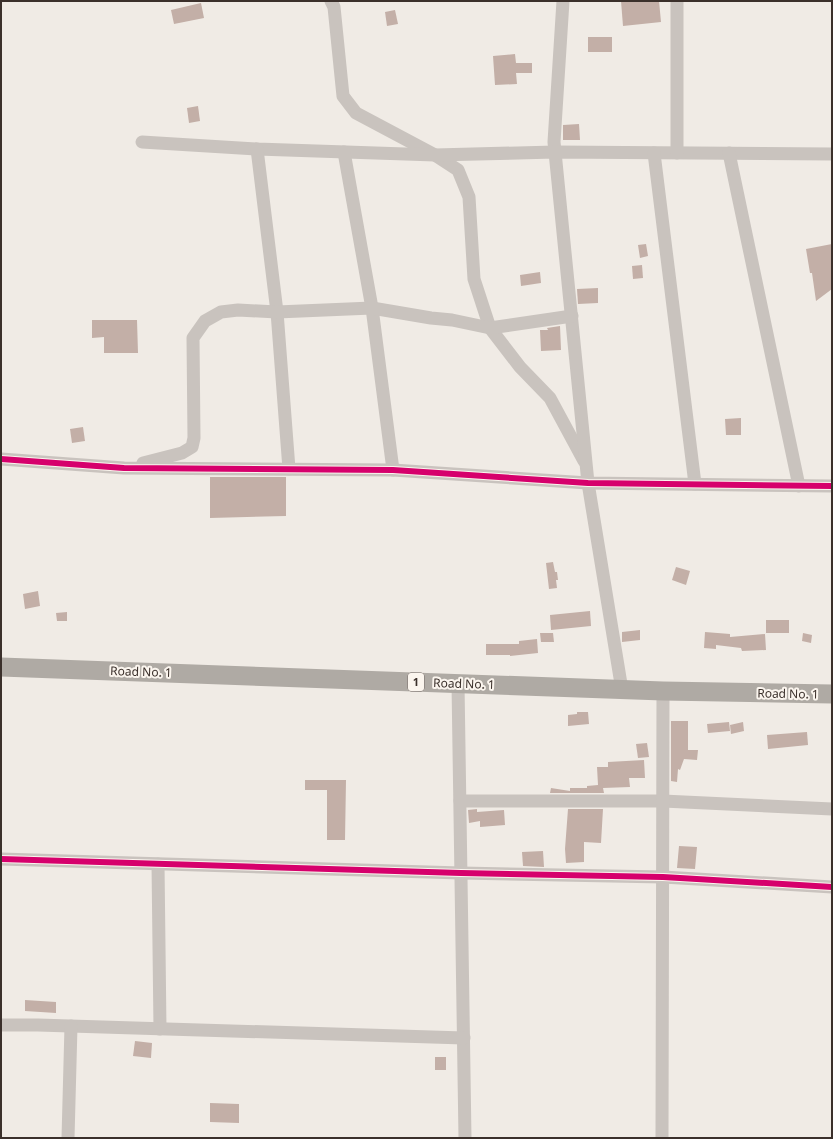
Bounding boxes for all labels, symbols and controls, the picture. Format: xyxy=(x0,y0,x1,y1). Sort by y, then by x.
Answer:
street label: Road No. 1 xyxy=(110,662,172,681)
road number: 1 xyxy=(408,673,424,691)
street label: Road No. 1 xyxy=(433,674,495,693)
street label: Road No. 1 xyxy=(757,684,819,703)

